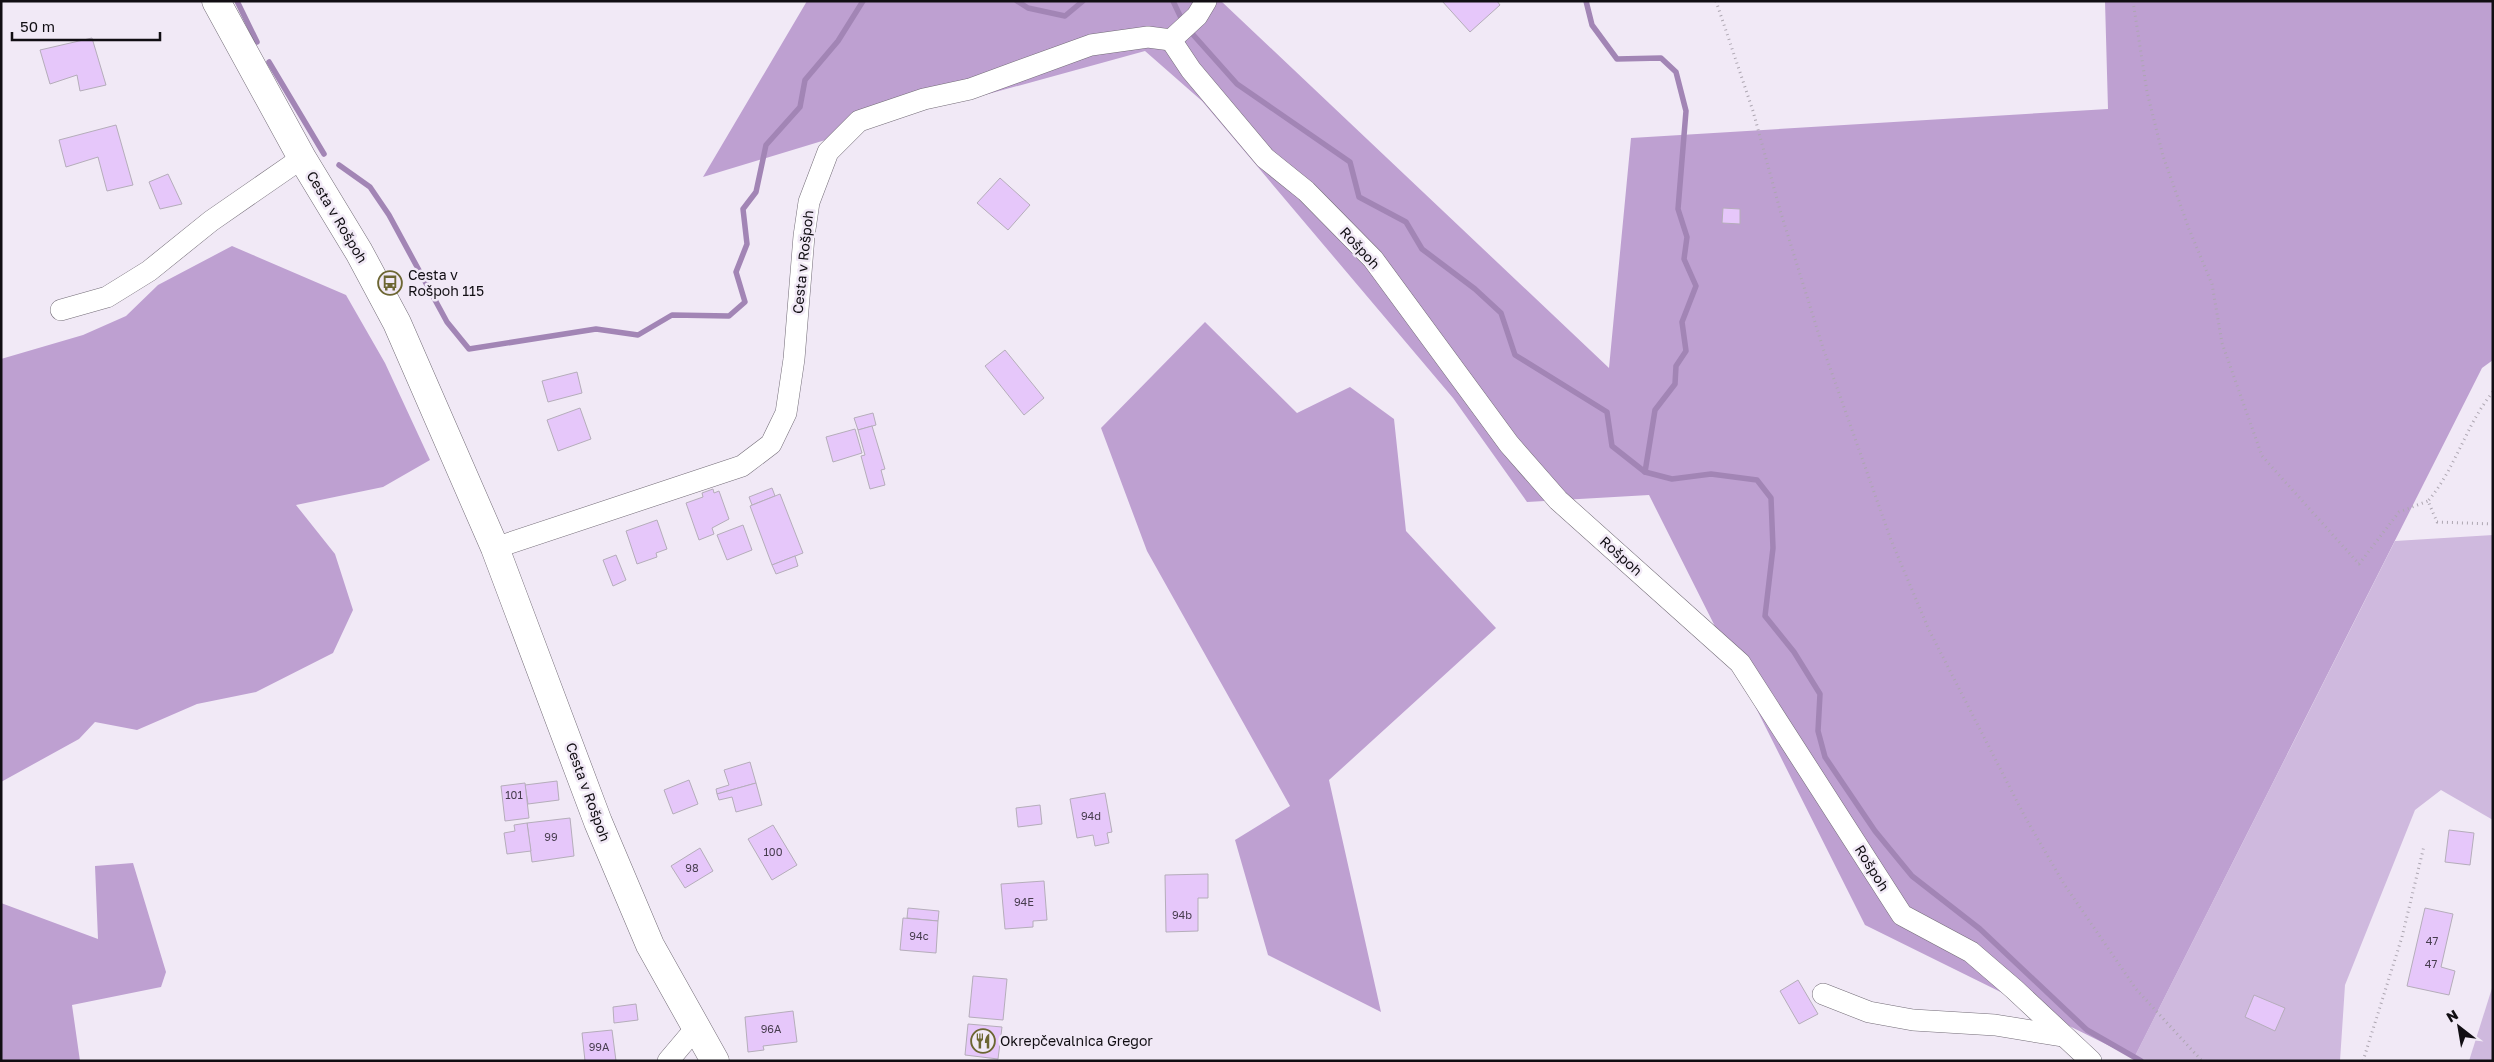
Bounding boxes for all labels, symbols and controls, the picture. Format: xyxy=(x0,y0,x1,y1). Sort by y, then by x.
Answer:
scale bar xyxy=(12,10,160,42)
text: 50 m xyxy=(20,17,55,35)
street label: Cesta v Rošpoh xyxy=(303,168,372,266)
street label: Cesta v Rošpoh xyxy=(789,209,816,315)
street label: Rošpoh xyxy=(1337,223,1384,272)
place label: Cesta v Rošpoh 115 xyxy=(408,266,484,299)
bus stop icon: Cesta v Rošpoh 115 xyxy=(377,270,403,296)
street label: Rošpoh xyxy=(1597,532,1646,579)
street label: Cesta v Rošpoh xyxy=(563,740,614,844)
house number: 101 xyxy=(505,788,523,801)
house number: 94d xyxy=(1081,809,1101,822)
house number: 99 xyxy=(544,830,558,843)
street label: Rošpoh xyxy=(1852,842,1893,894)
house number: 100 xyxy=(764,845,783,858)
house number: 98 xyxy=(685,861,699,874)
house number: 94E xyxy=(1014,895,1034,908)
house number: 94b xyxy=(1172,908,1192,921)
house number: 94c xyxy=(909,929,929,942)
house number: 47 xyxy=(2426,934,2438,947)
house number: 47 xyxy=(2425,957,2437,970)
north arrow xyxy=(2434,1002,2484,1052)
text: N xyxy=(2443,1005,2461,1025)
house number: 96A xyxy=(761,1022,782,1035)
restaurant icon: Okrepčevalnica Gregor xyxy=(970,1028,996,1054)
place label: Okrepčevalnica Gregor xyxy=(1000,1032,1153,1049)
house number: 99A xyxy=(589,1040,610,1053)

